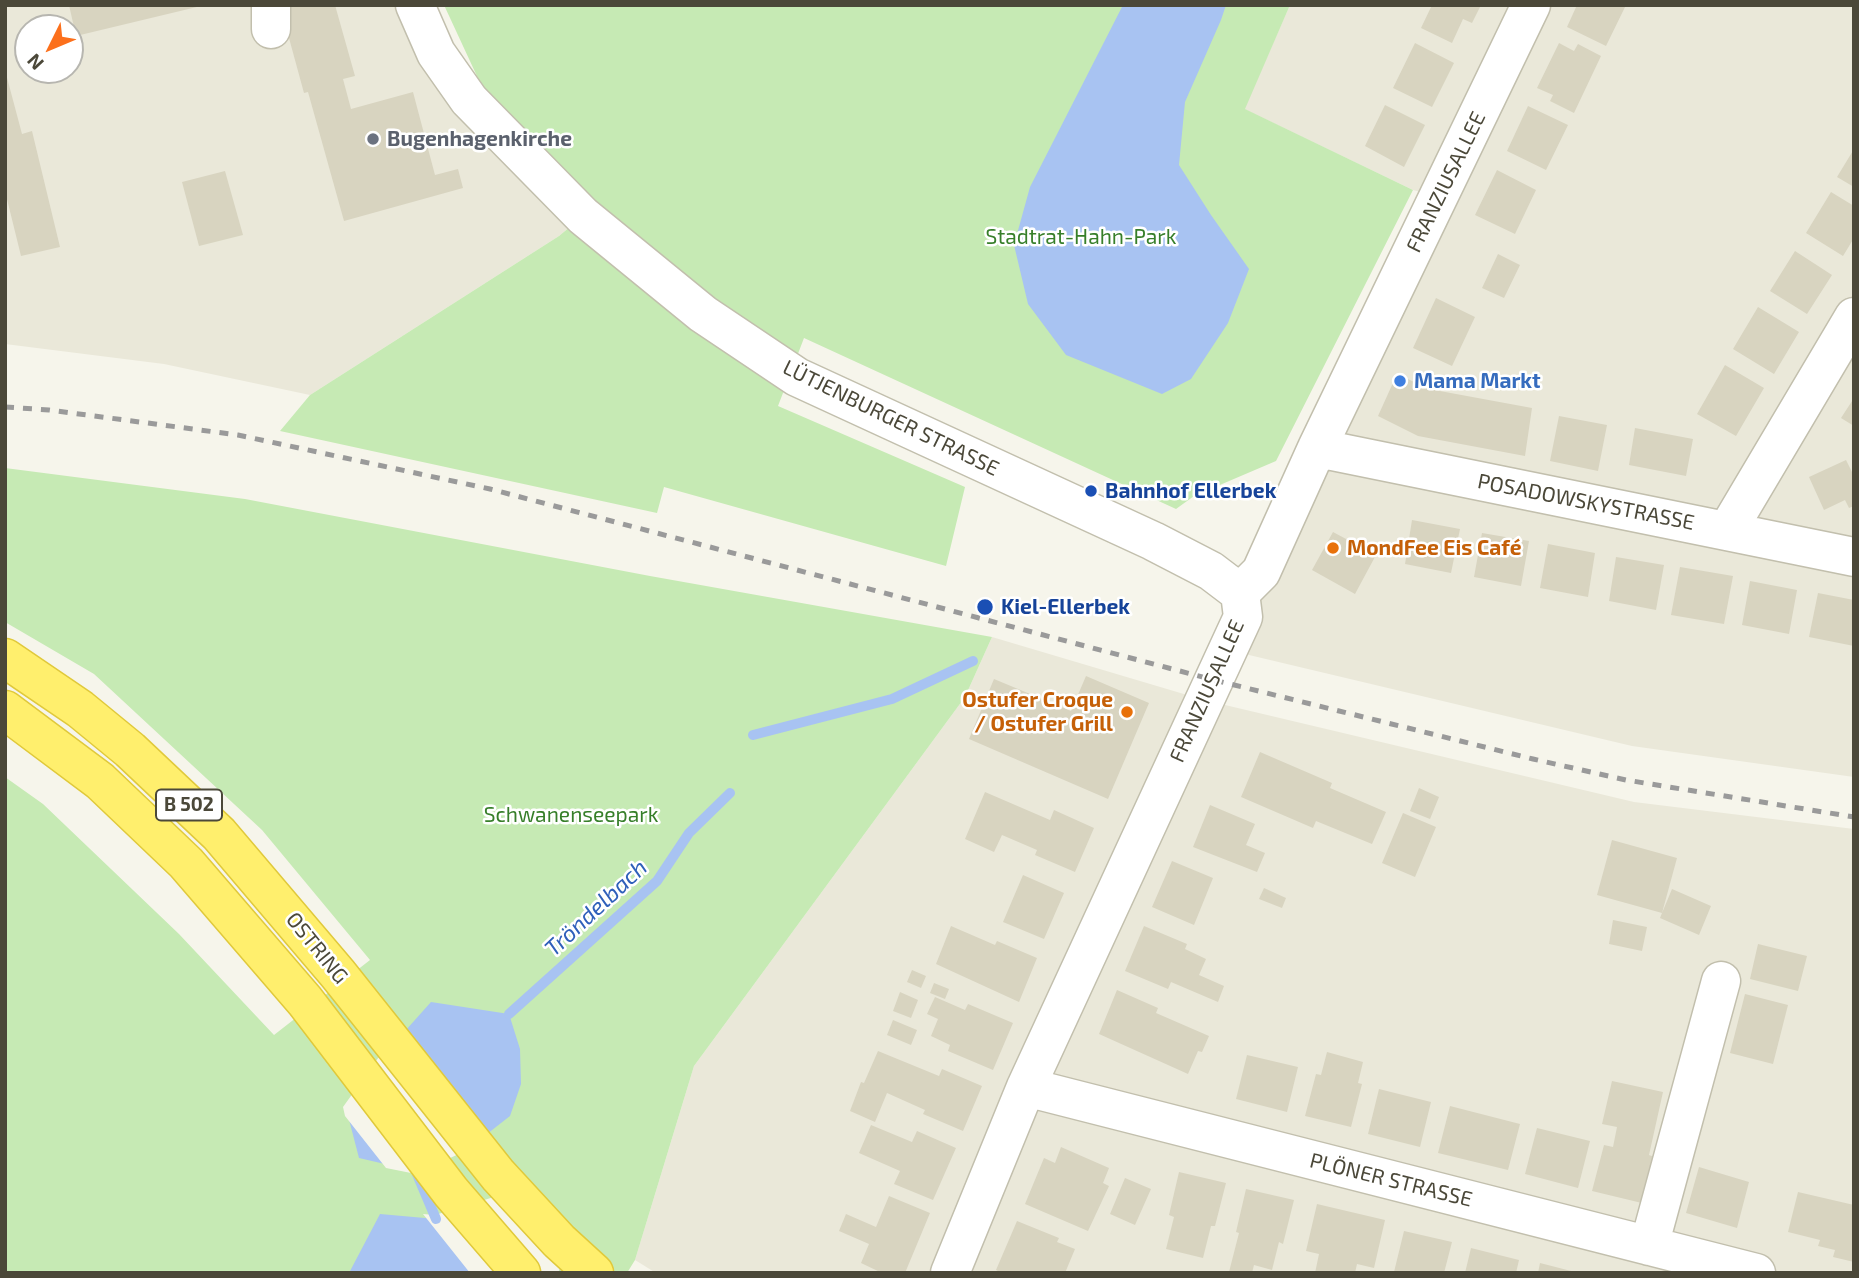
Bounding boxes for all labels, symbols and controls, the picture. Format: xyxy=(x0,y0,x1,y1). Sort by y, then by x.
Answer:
north arrow xyxy=(14,14,84,84)
text: N xyxy=(22,49,48,75)
street label: FRANZIUSALLEE xyxy=(1401,107,1491,257)
place label: Bugenhagenkirche xyxy=(387,126,572,152)
marker: Bugenhagenkirche xyxy=(365,131,381,147)
park label: Stadtrat-Hahn-Park xyxy=(986,224,1176,250)
street label: LÜTJENBURGER STRASSE xyxy=(779,355,1003,481)
place label: Mama Markt xyxy=(1414,368,1541,394)
marker: Mama Markt xyxy=(1392,373,1408,389)
street label: POSADOWSKYSTRASSE xyxy=(1475,469,1697,535)
place label: Bahnhof Ellerbek xyxy=(1105,478,1276,504)
marker: Bahnhof Ellerbek xyxy=(1083,483,1099,499)
place label: MondFee Eis Café xyxy=(1347,535,1521,561)
marker: MondFee Eis Café xyxy=(1325,540,1341,556)
place label: Kiel-Ellerbek xyxy=(1001,594,1130,620)
marker: Kiel-Ellerbek xyxy=(975,597,995,617)
street label: FRANZIUSALLEE xyxy=(1164,616,1250,766)
place label: Ostufer Croque / Ostufer Grill xyxy=(962,687,1113,737)
marker: Ostufer Croque / Ostufer Grill xyxy=(1119,704,1135,720)
road number: B 502 xyxy=(156,790,222,820)
park label: Schwanenseepark xyxy=(484,802,658,828)
water label: Tröndelbach xyxy=(539,854,653,962)
street label: OSTRING xyxy=(281,907,353,989)
street label: PLÖNER STRASSE xyxy=(1307,1148,1475,1212)

